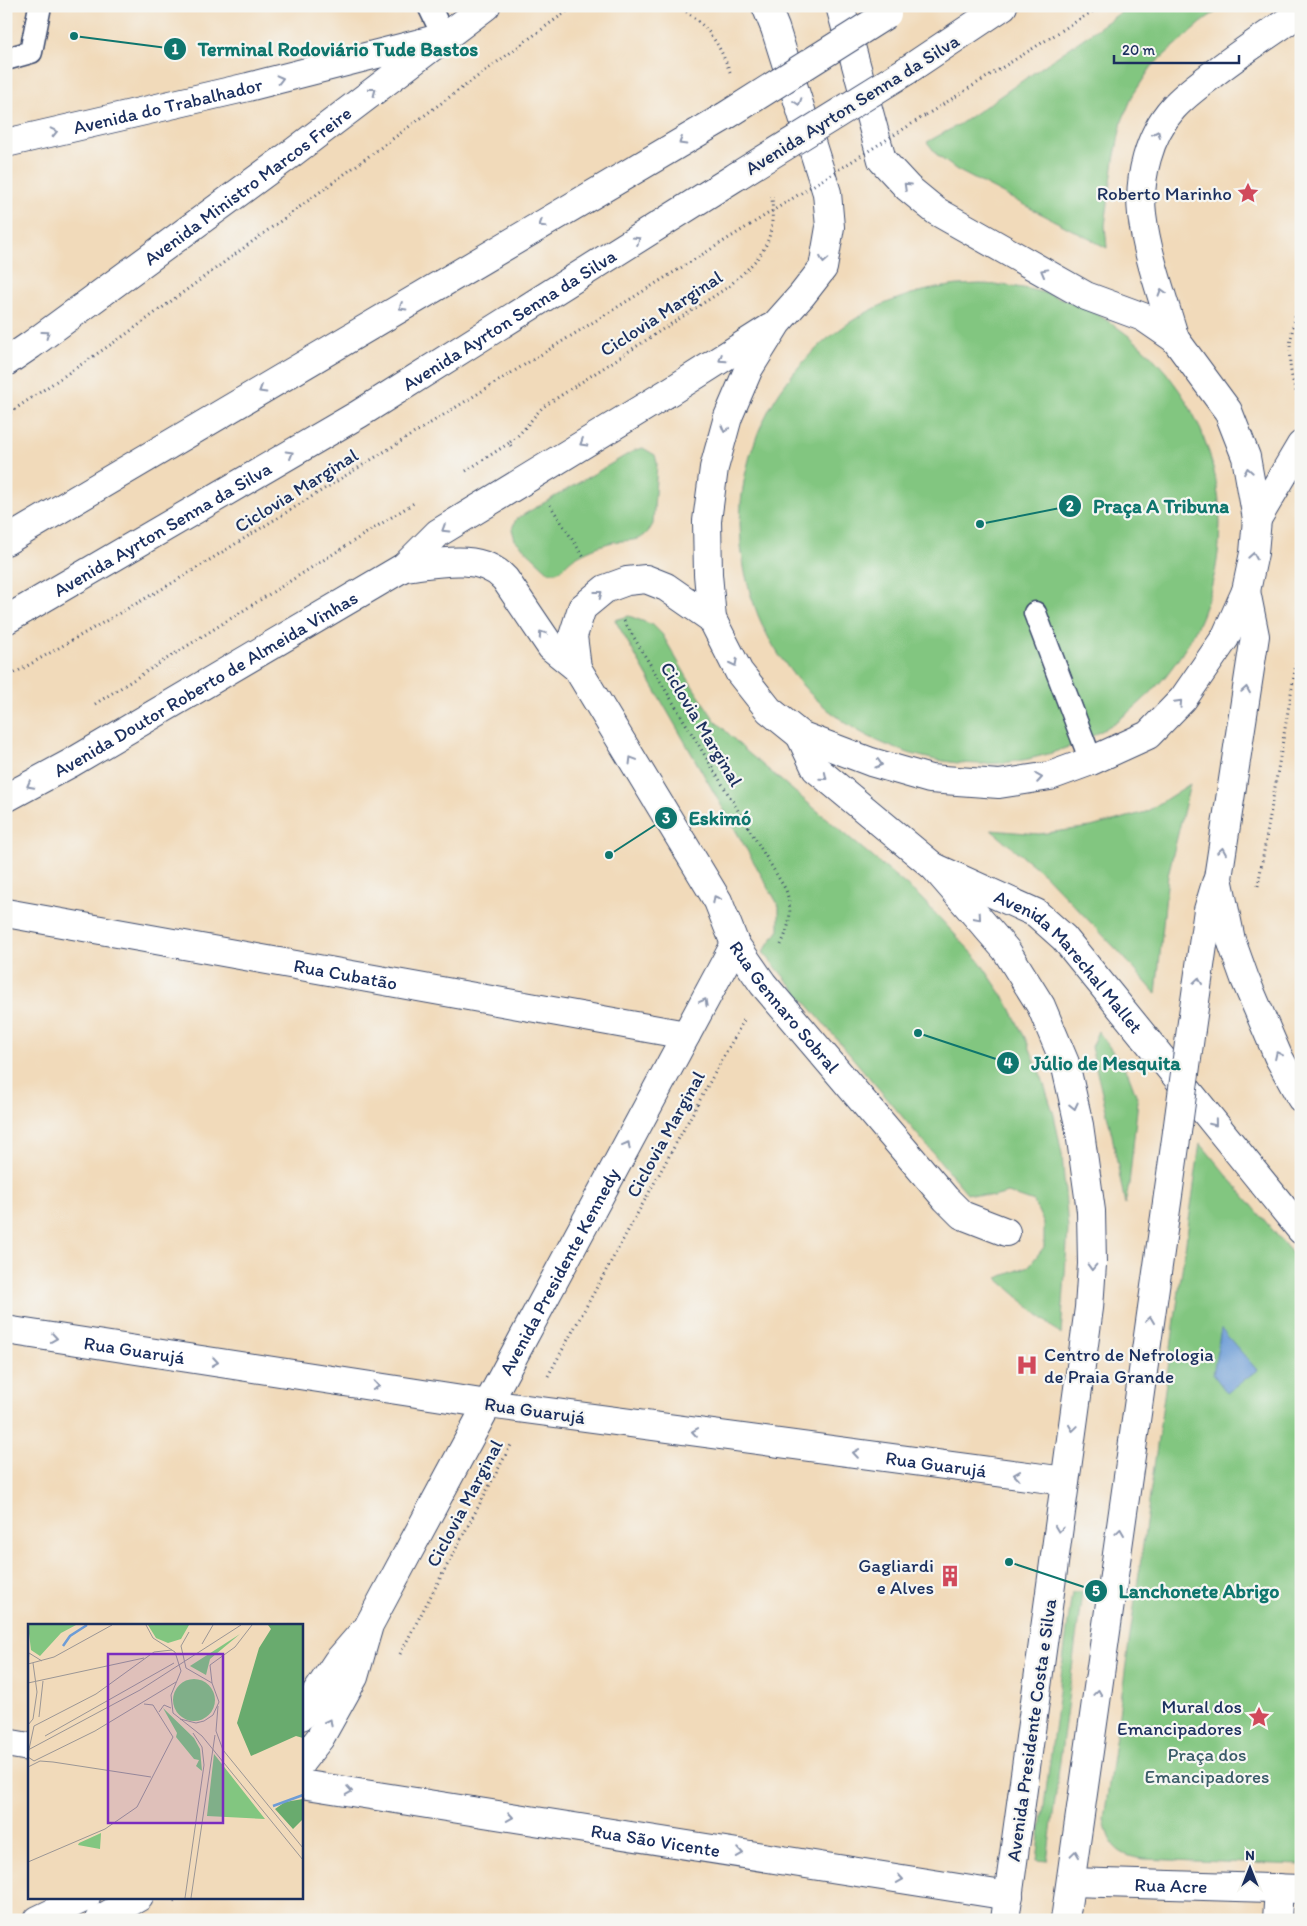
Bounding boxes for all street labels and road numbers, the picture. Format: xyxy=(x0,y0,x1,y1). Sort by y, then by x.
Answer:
street label: Avenida Ayrton Senna da Silva xyxy=(741,29,964,180)
street label: Avenida do Trabalhador xyxy=(71,73,265,139)
street label: Avenida Ministro Marcos Freire xyxy=(139,101,356,270)
street label: Avenida Ayrton Senna da Silva xyxy=(398,244,621,396)
street label: Ciclovia Marginal xyxy=(596,265,727,362)
street label: Ciclovia Marginal xyxy=(230,443,363,538)
street label: Avenida Ayrton Senna da Silva xyxy=(50,457,276,602)
street label: Avenida Doutor Roberto de Almeida Vinhas xyxy=(50,586,362,782)
street label: Ciclovia Marginal xyxy=(655,658,748,791)
street label: Avenida Marechal Mallet xyxy=(991,885,1148,1038)
street label: Rua Gennaro Sobral xyxy=(724,936,845,1078)
street label: Rua Cubatão xyxy=(292,954,399,995)
street label: Ciclovia Marginal xyxy=(621,1066,710,1202)
street label: Avenida Presidente Kennedy xyxy=(494,1164,625,1379)
street label: Rua Guarujá xyxy=(82,1331,187,1369)
street label: Rua Guarujá xyxy=(483,1392,587,1429)
street label: Ciclovia Marginal xyxy=(421,1435,508,1571)
street label: Rua Guarujá xyxy=(884,1446,988,1482)
street label: Avenida Presidente Costa e Silva xyxy=(1002,1597,1061,1863)
street label: Rua São Vicente xyxy=(589,1819,722,1862)
street label: Rua Acre xyxy=(1134,1873,1208,1898)

